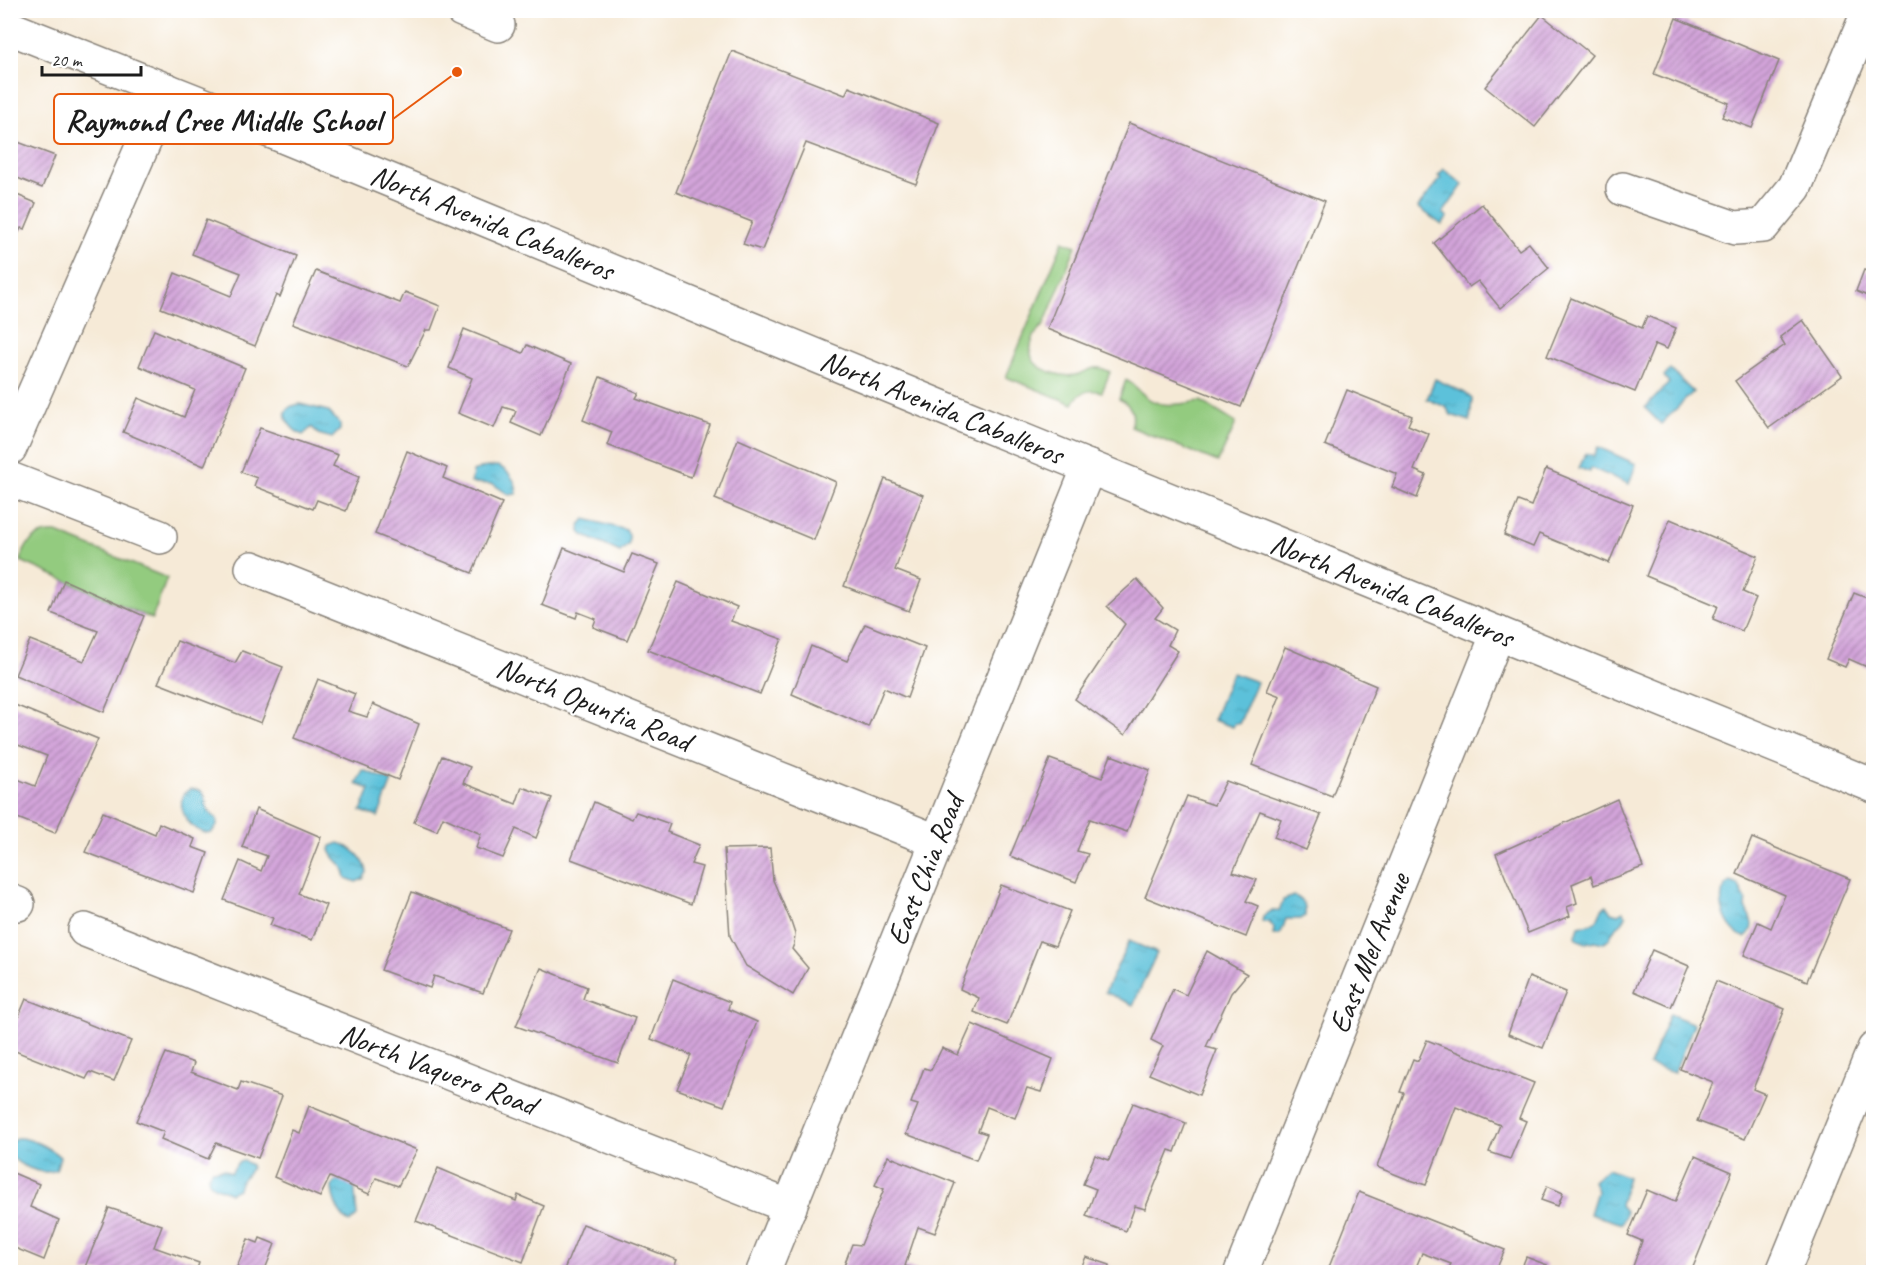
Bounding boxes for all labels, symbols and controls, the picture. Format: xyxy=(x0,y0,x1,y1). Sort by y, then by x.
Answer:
scale bar xyxy=(42,39,141,77)
text: 20 m xyxy=(51,49,84,71)
callout: Raymond Cree Middle School xyxy=(54,94,393,144)
text: Raymond Cree Middle School xyxy=(65,100,387,141)
street label: North Avenida Caballeros xyxy=(365,155,622,290)
street label: North Avenida Caballeros xyxy=(815,341,1072,474)
street label: North Avenida Caballeros xyxy=(1265,524,1522,657)
street label: North Opuntia Road xyxy=(491,648,701,762)
street label: East Chia Road xyxy=(878,785,974,951)
street label: East Mel Avenue xyxy=(1320,865,1419,1038)
street label: North Vaquero Road xyxy=(334,1014,546,1125)

